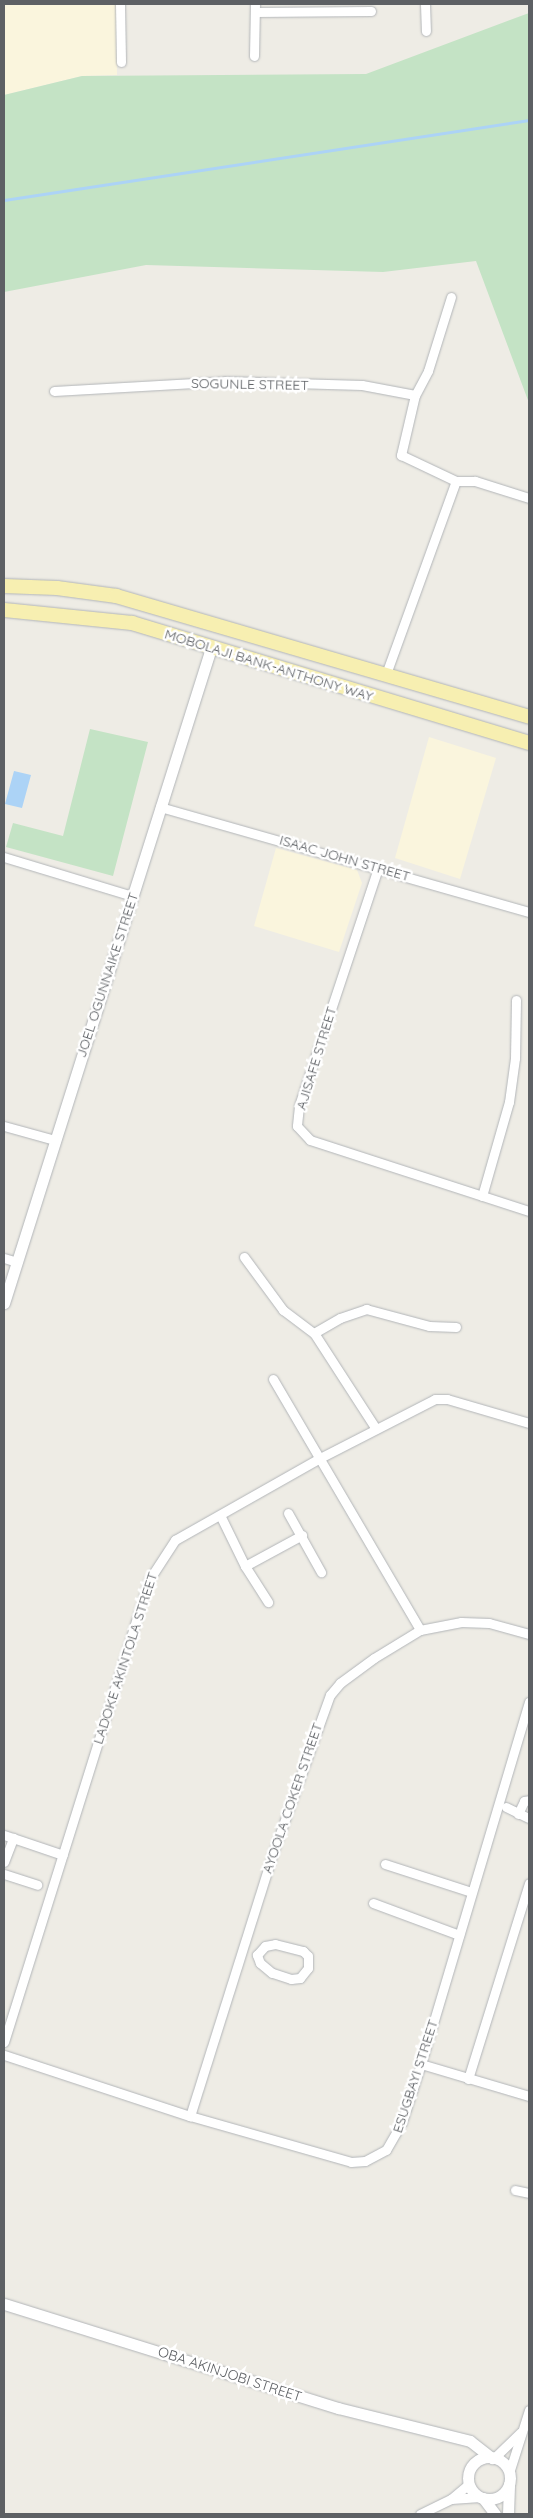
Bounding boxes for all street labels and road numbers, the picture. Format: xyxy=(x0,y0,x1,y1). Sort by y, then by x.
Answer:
street label: SOGUNLE STREET xyxy=(191,375,309,393)
street label: MOBOLAJI BANK-ANTHONY WAY xyxy=(163,625,375,705)
street label: ISAAC JOHN STREET xyxy=(278,831,412,885)
street label: JOEL OGUNNAIKE STREET xyxy=(72,890,142,1060)
street label: AJISAFE STREET xyxy=(292,1004,340,1112)
street label: LADOKE AKINTOLA STREET xyxy=(89,1570,161,1746)
street label: AYOOLA COKER STREET xyxy=(258,1720,326,1876)
street label: ESUGBAYI STREET xyxy=(389,2017,441,2135)
street label: OBA AKINJOBI STREET xyxy=(156,2343,304,2405)

